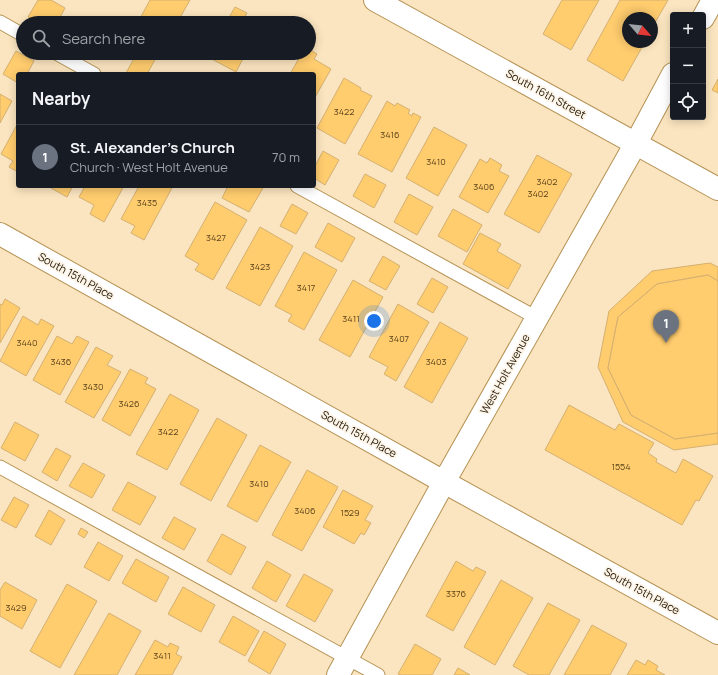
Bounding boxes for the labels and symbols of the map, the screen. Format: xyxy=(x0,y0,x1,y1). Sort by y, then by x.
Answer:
north arrow xyxy=(622,12,658,48)
street label: South 16th Street xyxy=(503,65,589,122)
house number: 3422 xyxy=(334,105,354,118)
house number: 3416 xyxy=(380,128,400,141)
house number: 3410 xyxy=(426,155,446,168)
house number: 3402 xyxy=(537,175,557,188)
house number: 3406 xyxy=(473,180,495,193)
house number: 3402 xyxy=(528,187,548,200)
house number: 3435 xyxy=(137,196,157,209)
house number: 3427 xyxy=(206,231,226,244)
street label: South 15th Place xyxy=(36,249,117,303)
house number: 3423 xyxy=(250,260,270,273)
house number: 3417 xyxy=(297,281,316,294)
pin: 1 xyxy=(653,310,679,343)
your location xyxy=(364,311,384,331)
house number: 3411 xyxy=(342,312,360,325)
street label: West Holt Avenue xyxy=(476,331,533,416)
house number: 3407 xyxy=(389,332,410,345)
house number: 3440 xyxy=(16,336,38,349)
house number: 3436 xyxy=(51,355,72,368)
house number: 3403 xyxy=(426,355,446,368)
house number: 3430 xyxy=(83,380,103,393)
house number: 3426 xyxy=(119,397,140,410)
street label: South 15th Place xyxy=(319,407,400,461)
house number: 3422 xyxy=(158,425,178,438)
house number: 1554 xyxy=(611,460,631,473)
house number: 3410 xyxy=(249,477,269,490)
house number: 3406 xyxy=(294,504,316,517)
house number: 1529 xyxy=(340,506,360,519)
street label: South 15th Place xyxy=(602,564,683,618)
house number: 3376 xyxy=(446,587,466,600)
house number: 3429 xyxy=(6,601,27,614)
house number: 3411 xyxy=(153,649,171,662)

